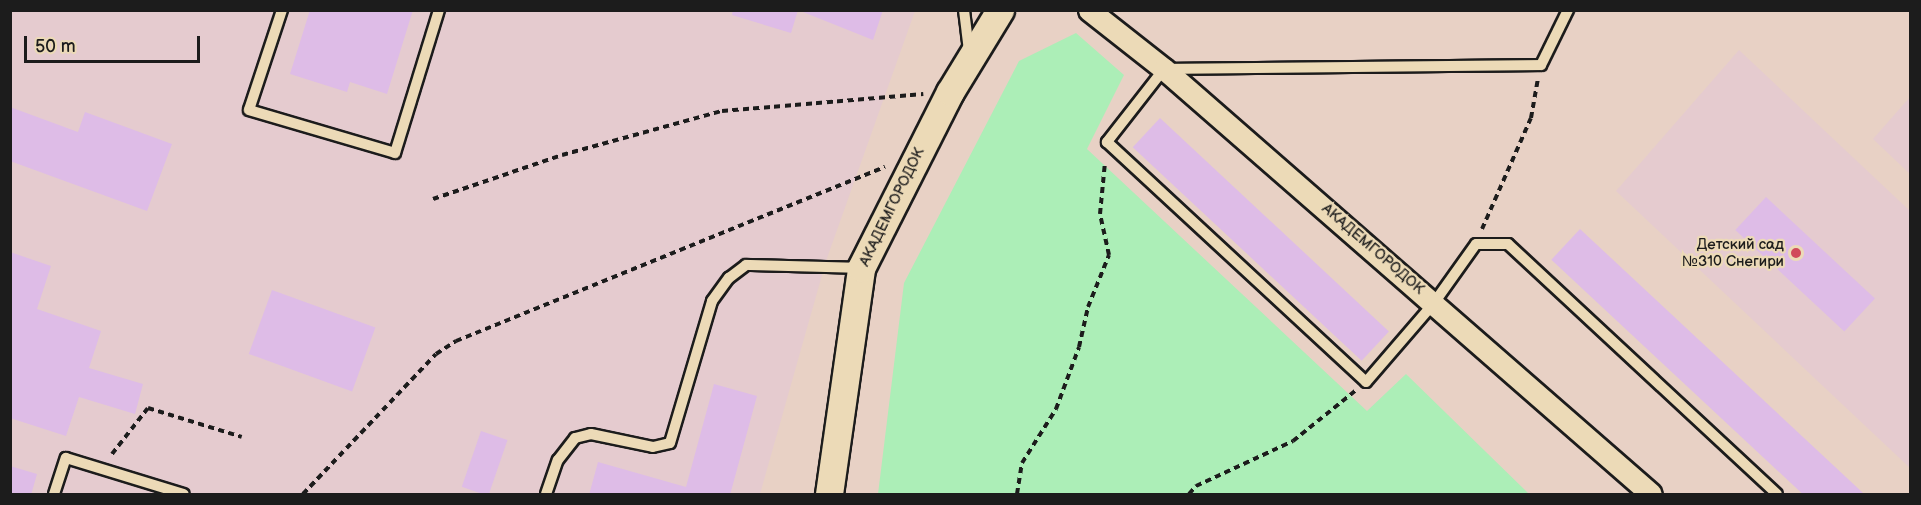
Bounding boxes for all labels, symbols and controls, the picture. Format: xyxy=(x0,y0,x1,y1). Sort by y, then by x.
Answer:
scale bar xyxy=(27,24,202,62)
text: 50 m xyxy=(35,36,76,57)
street label: АКАДЕМГОРОДОК xyxy=(855,145,929,269)
street label: АКАДЕМГОРОДОК xyxy=(1318,200,1428,298)
place label: Детский сад №310 Снегири xyxy=(1682,235,1784,270)
marker: Детский сад №310 Снегири xyxy=(1789,246,1803,260)

